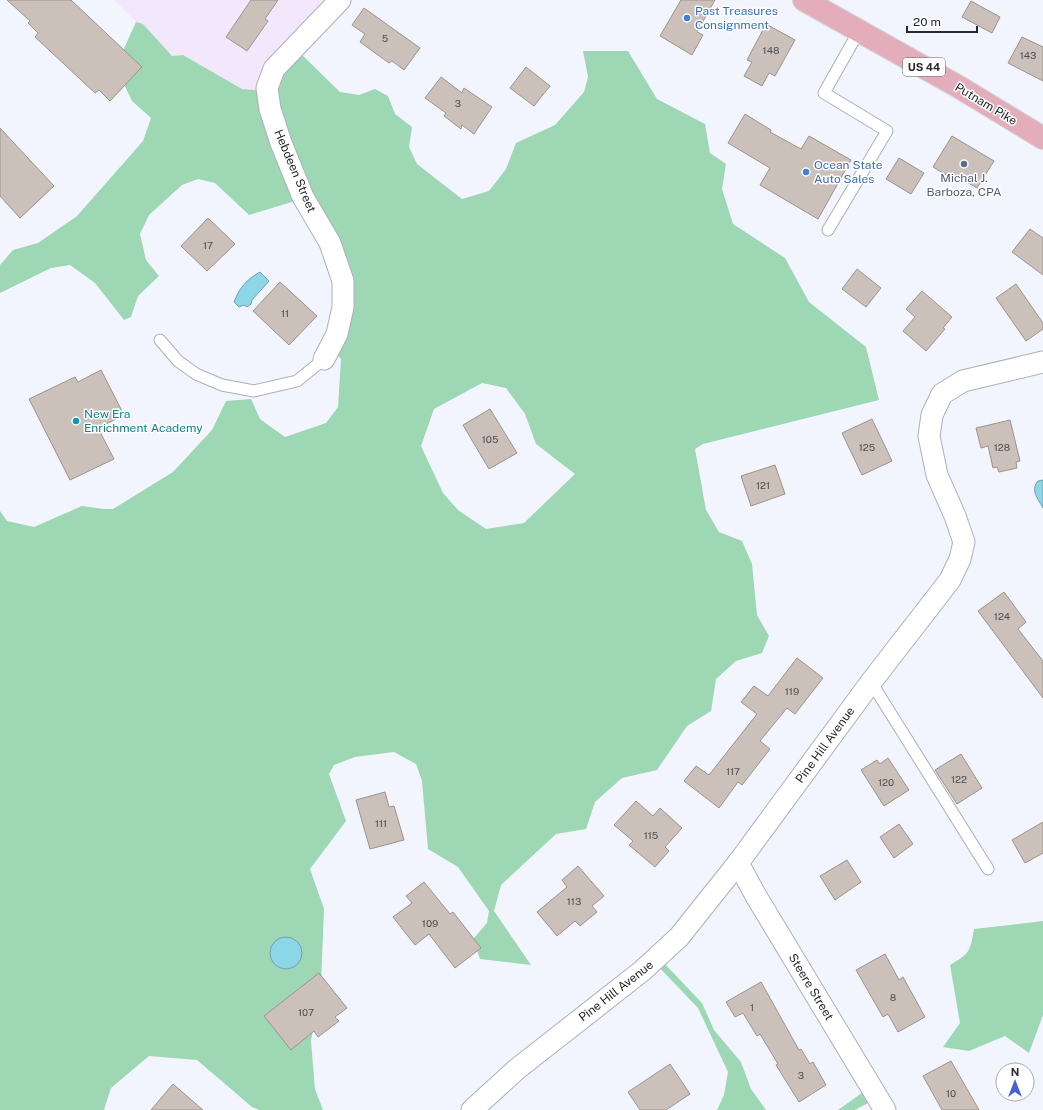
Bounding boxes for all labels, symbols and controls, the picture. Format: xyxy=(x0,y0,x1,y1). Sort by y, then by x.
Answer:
place label: Past Treasures Consignment xyxy=(695,4,778,32)
scale bar xyxy=(907,8,977,34)
marker: Past Treasures Consignment xyxy=(682,13,692,23)
text: 20 m xyxy=(913,15,941,29)
house number: 5 xyxy=(382,32,388,44)
house number: 148 xyxy=(763,44,779,56)
house number: 143 xyxy=(1020,49,1036,61)
road number: US 44 xyxy=(903,58,945,76)
street label: Putnam Pike xyxy=(952,80,1020,128)
house number: 3 xyxy=(455,97,461,109)
street label: Hebdeen Street xyxy=(271,127,319,215)
place label: Ocean State Auto Sales xyxy=(814,158,883,186)
marker: Michal J. Barboza, CPA xyxy=(959,159,969,169)
marker: Ocean State Auto Sales xyxy=(801,167,811,177)
place label: Michal J. Barboza, CPA xyxy=(926,171,1002,199)
house number: 17 xyxy=(203,239,213,251)
house number: 11 xyxy=(281,307,289,319)
place label: New Era Enrichment Academy xyxy=(84,407,203,435)
marker: New Era Enrichment Academy xyxy=(71,416,81,426)
house number: 105 xyxy=(482,433,498,445)
house number: 125 xyxy=(859,441,875,453)
house number: 128 xyxy=(994,441,1010,453)
house number: 121 xyxy=(756,479,770,491)
house number: 124 xyxy=(994,610,1010,622)
house number: 119 xyxy=(785,685,799,697)
street label: Pine Hill Avenue xyxy=(793,704,857,786)
house number: 117 xyxy=(726,765,740,777)
house number: 122 xyxy=(951,773,967,785)
house number: 120 xyxy=(878,776,894,788)
house number: 111 xyxy=(375,817,387,829)
house number: 115 xyxy=(644,829,658,841)
house number: 113 xyxy=(567,895,581,907)
house number: 109 xyxy=(422,917,438,929)
street label: Steere Street xyxy=(786,951,837,1023)
street label: Pine Hill Avenue xyxy=(576,957,656,1024)
house number: 8 xyxy=(890,991,896,1003)
house number: 1 xyxy=(750,1001,754,1013)
house number: 107 xyxy=(298,1006,314,1018)
north arrow xyxy=(995,1062,1035,1102)
text: N xyxy=(1011,1066,1019,1078)
house number: 3 xyxy=(798,1069,804,1081)
house number: 10 xyxy=(946,1087,956,1099)

